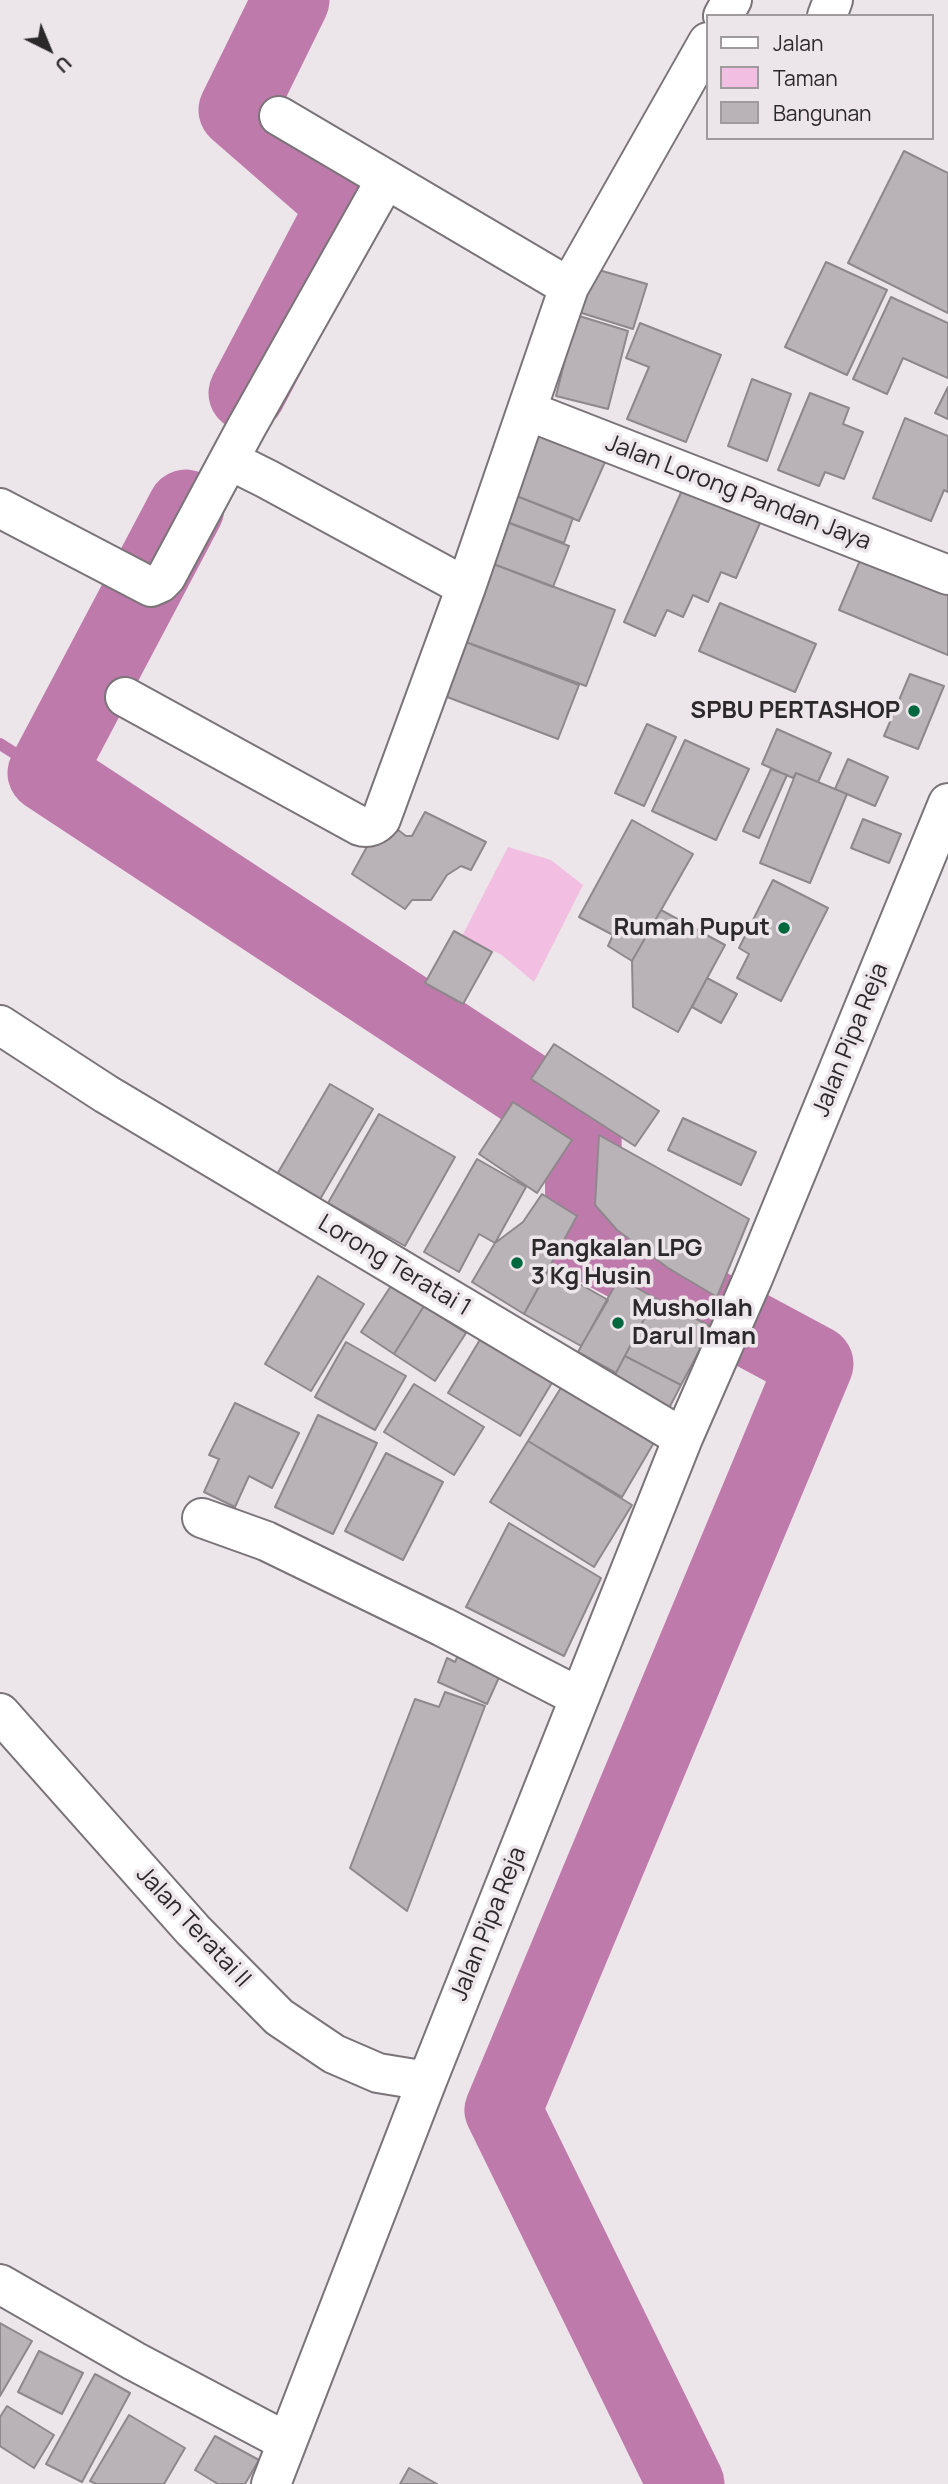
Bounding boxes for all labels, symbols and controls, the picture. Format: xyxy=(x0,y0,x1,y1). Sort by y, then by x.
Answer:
north arrow xyxy=(14,14,84,84)
legend xyxy=(706,14,934,140)
text: Jalan xyxy=(773,29,823,57)
text: U xyxy=(49,50,77,79)
text: Taman xyxy=(773,64,838,92)
text: Bangunan xyxy=(773,99,872,127)
street label: Jalan Lorong Pandan Jaya xyxy=(601,429,875,557)
place label: SPBU PERTASHOP xyxy=(690,697,900,725)
marker: SPBU PERTASHOP xyxy=(906,703,922,719)
place label: Rumah Puput xyxy=(613,914,770,942)
marker: Rumah Puput xyxy=(776,920,792,936)
street label: Jalan Pipa Reja xyxy=(807,959,895,1121)
street label: Lorong Teratai 1 xyxy=(312,1209,476,1323)
place label: Pangkalan LPG 3 Kg Husin xyxy=(531,1235,702,1291)
marker: Pangkalan LPG 3 Kg Husin xyxy=(509,1255,525,1271)
place label: Mushollah Darul Iman xyxy=(632,1295,756,1351)
marker: Mushollah Darul Iman xyxy=(610,1315,626,1331)
street label: Jalan Pipa Reja xyxy=(445,1843,533,2005)
street label: Jalan Teratai II xyxy=(130,1861,256,1993)

